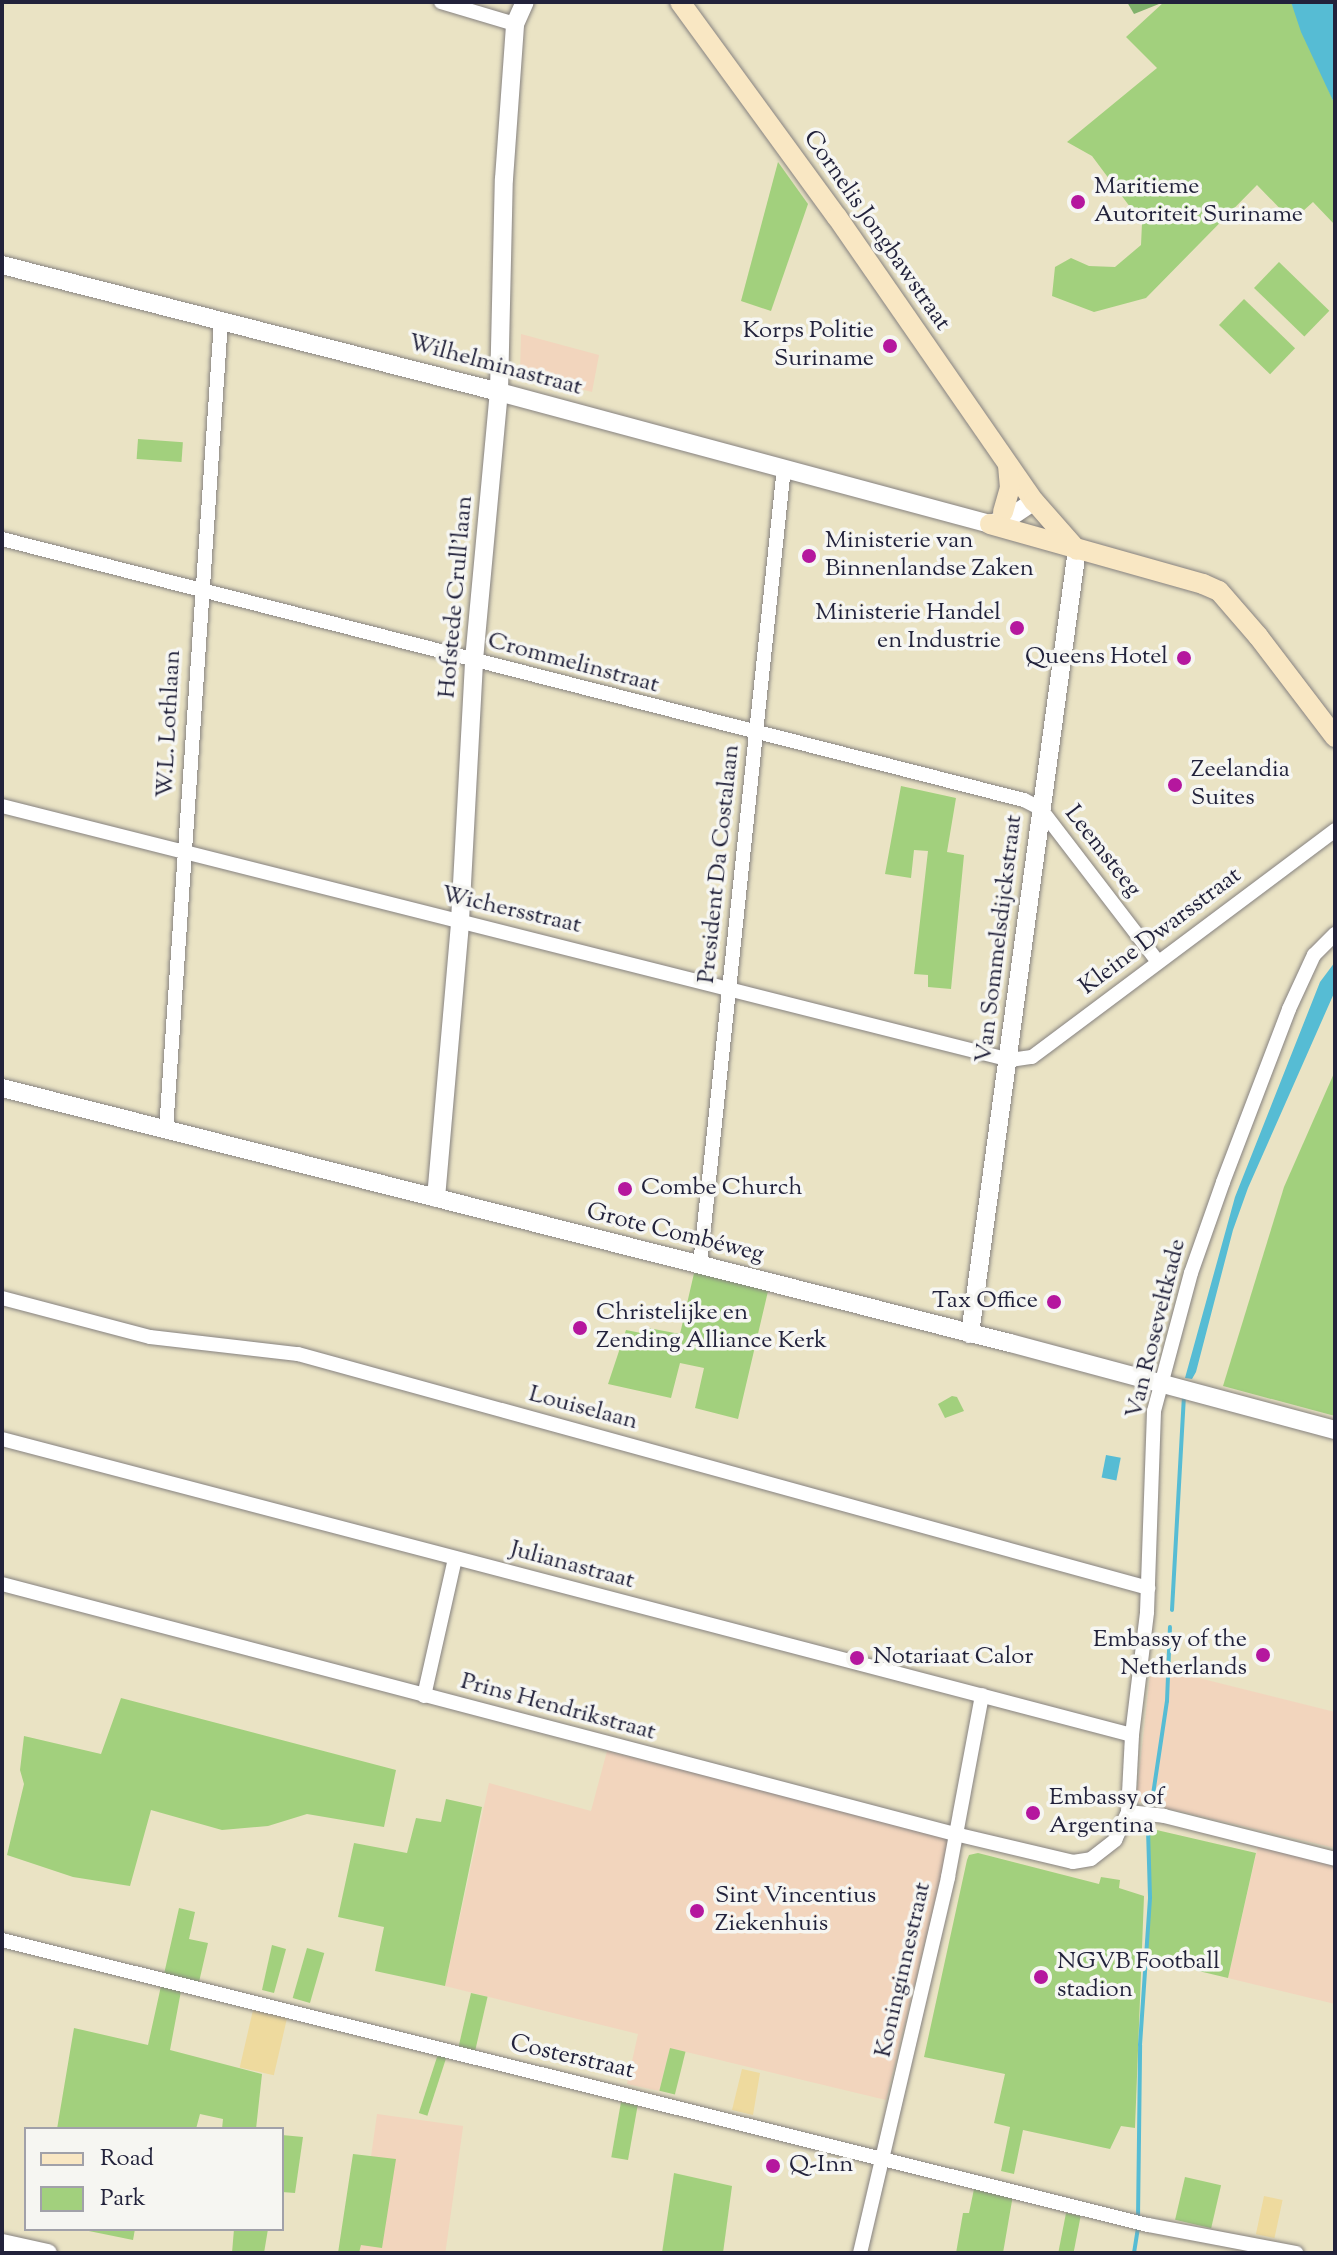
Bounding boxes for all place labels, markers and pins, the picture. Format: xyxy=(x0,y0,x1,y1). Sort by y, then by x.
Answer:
place label: Maritieme Autoriteit Suriname xyxy=(1094,174,1303,230)
marker: Maritieme Autoriteit Suriname xyxy=(1069,193,1087,211)
place label: Korps Politie Suriname xyxy=(743,318,874,374)
marker: Korps Politie Suriname xyxy=(881,337,899,355)
place label: Ministerie van Binnenlandse Zaken xyxy=(825,528,1034,584)
marker: Ministerie van Binnenlandse Zaken xyxy=(800,547,818,565)
place label: Ministerie Handel en Industrie xyxy=(815,600,1001,656)
marker: Ministerie Handel en Industrie xyxy=(1008,619,1026,637)
place label: Queens Hotel xyxy=(1025,644,1168,672)
marker: Queens Hotel xyxy=(1175,649,1193,667)
place label: Zeelandia Suites xyxy=(1191,757,1290,813)
marker: Zeelandia Suites xyxy=(1166,776,1184,794)
place label: Combe Church xyxy=(641,1175,803,1203)
marker: Combe Church xyxy=(616,1180,634,1198)
place label: Tax Office xyxy=(932,1288,1038,1316)
marker: Tax Office xyxy=(1045,1293,1063,1311)
place label: Christelijke en Zending Alliance Kerk xyxy=(596,1300,827,1356)
marker: Christelijke en Zending Alliance Kerk xyxy=(571,1319,589,1337)
place label: Embassy of the Netherlands xyxy=(1093,1627,1247,1683)
place label: Notariaat Calor xyxy=(873,1644,1033,1672)
marker: Embassy of the Netherlands xyxy=(1254,1646,1272,1664)
marker: Notariaat Calor xyxy=(848,1649,866,1667)
place label: Embassy of Argentina xyxy=(1049,1785,1165,1841)
marker: Embassy of Argentina xyxy=(1024,1804,1042,1822)
place label: Sint Vincentius Ziekenhuis xyxy=(715,1883,876,1939)
marker: Sint Vincentius Ziekenhuis xyxy=(686,1900,708,1922)
place label: NGVB Football stadion xyxy=(1057,1949,1220,2005)
marker: NGVB Football stadion xyxy=(1032,1968,1050,1986)
place label: Q-Inn xyxy=(789,2152,854,2180)
marker: Q-Inn xyxy=(764,2157,782,2175)

